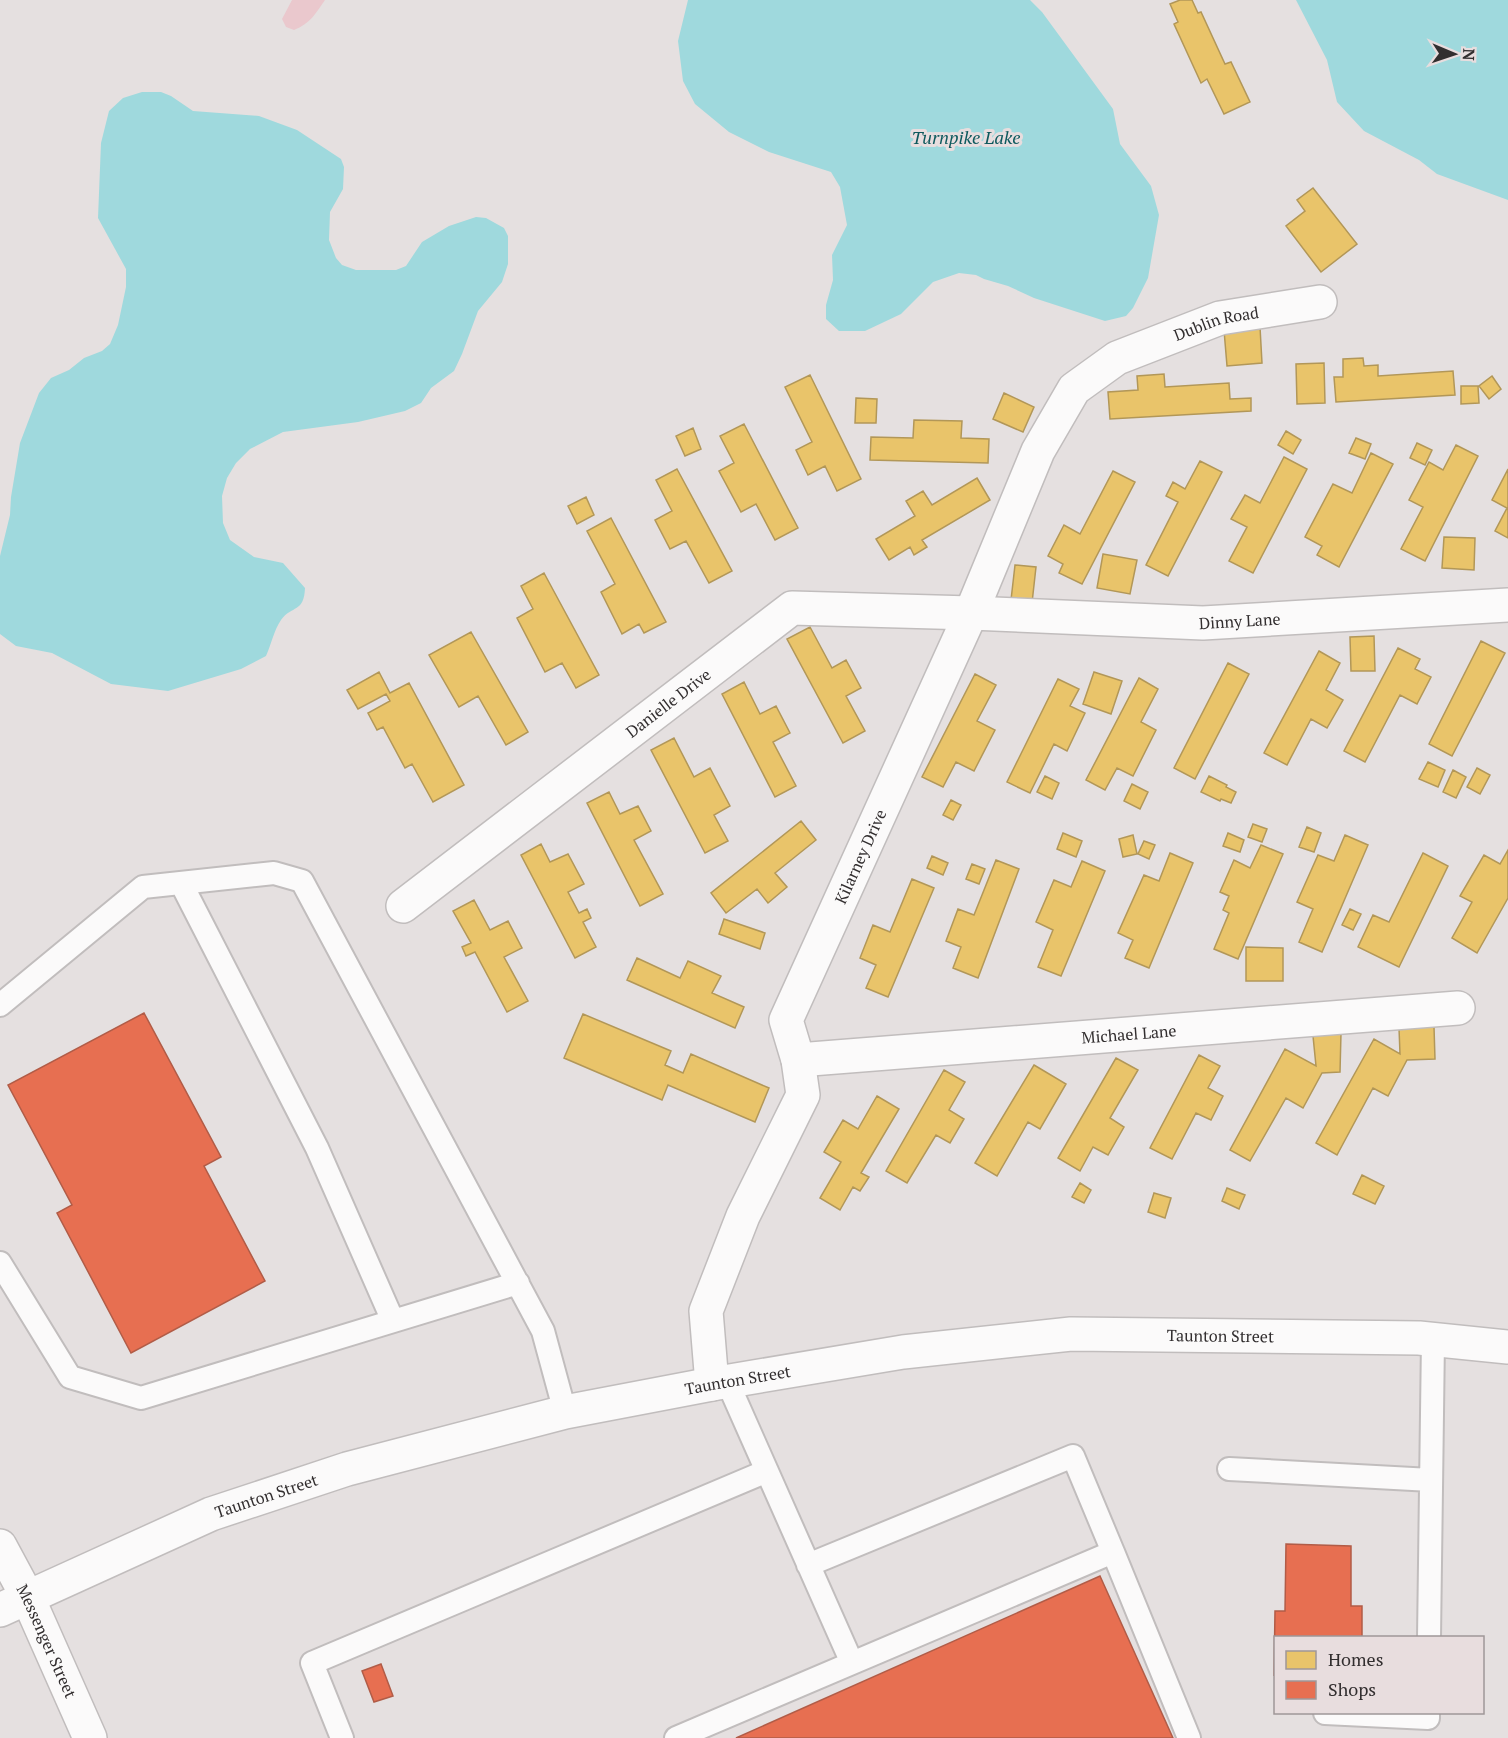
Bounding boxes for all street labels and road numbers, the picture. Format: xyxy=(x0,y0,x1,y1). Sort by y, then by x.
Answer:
street label: Dublin Road xyxy=(1170,301,1260,346)
street label: Dinny Lane xyxy=(1198,607,1281,634)
street label: Danielle Drive xyxy=(621,663,715,743)
street label: Kilarney Drive xyxy=(829,806,891,907)
street label: Michael Lane xyxy=(1081,1019,1177,1049)
street label: Taunton Street xyxy=(1167,1324,1274,1347)
street label: Taunton Street xyxy=(683,1360,792,1400)
street label: Taunton Street xyxy=(212,1468,321,1523)
street label: Messenger Street xyxy=(11,1580,82,1702)

